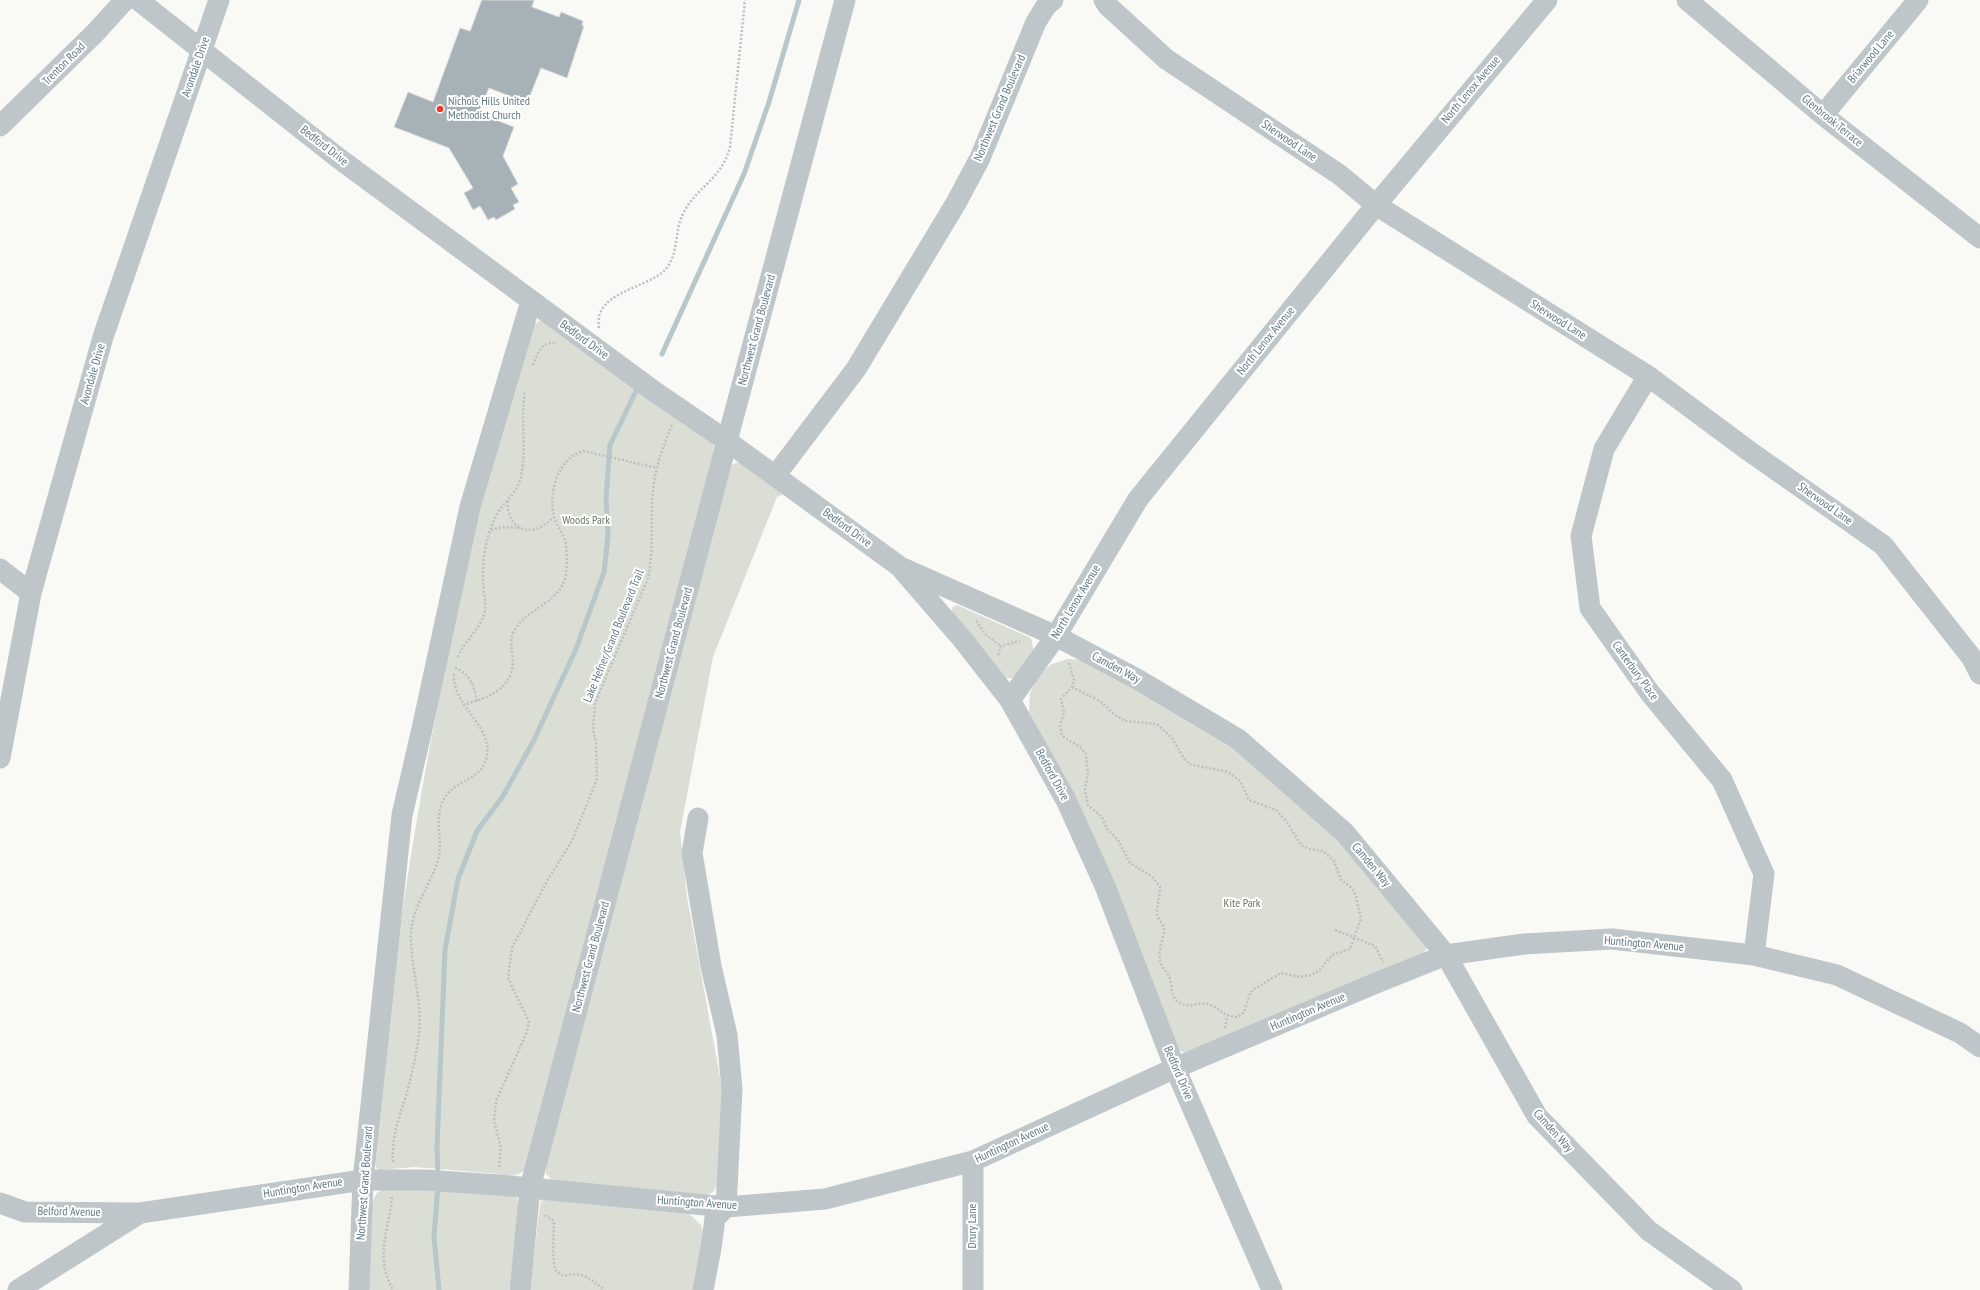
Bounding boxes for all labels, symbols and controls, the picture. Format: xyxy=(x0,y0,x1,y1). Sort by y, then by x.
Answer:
street label: Briarwood Lane xyxy=(1845,28,1897,86)
street label: Avondale Drive xyxy=(179,35,213,99)
street label: Trenton Road xyxy=(40,40,88,88)
street label: Northwest Grand Boulevard xyxy=(971,53,1029,163)
street label: North Lenox Avenue xyxy=(1439,53,1503,127)
street label: Glenbrook Terrace xyxy=(1799,92,1865,150)
place label: Nichols Hills United Methodist Church xyxy=(448,95,530,123)
marker: Nichols Hills United Methodist Church xyxy=(435,104,445,114)
street label: Sherwood Lane xyxy=(1259,117,1319,165)
street label: Bedford Drive xyxy=(297,123,351,169)
street label: Northwest Grand Boulevard xyxy=(735,273,779,387)
street label: Sherwood Lane xyxy=(1527,297,1589,343)
street label: North Lenox Avenue xyxy=(1234,304,1298,378)
street label: Bedford Drive xyxy=(557,317,611,363)
street label: Avondale Drive xyxy=(77,342,109,406)
street label: Sherwood Lane xyxy=(1795,480,1855,528)
street label: Bedford Drive xyxy=(820,505,874,551)
park label: Woods Park xyxy=(562,514,610,528)
street label: North Lenox Avenue xyxy=(1048,562,1104,642)
street label: Lake Hefner/Grand Boulevard Trail xyxy=(581,567,647,705)
street label: Northwest Grand Boulevard xyxy=(652,586,696,700)
street label: Canterbury Place xyxy=(1609,639,1661,703)
street label: Camden Way xyxy=(1089,649,1143,687)
street label: Bedford Drive xyxy=(1032,747,1072,803)
street label: Camden Way xyxy=(1348,840,1394,890)
park label: Kite Park xyxy=(1223,897,1261,911)
street label: Northwest Grand Boulevard xyxy=(569,900,613,1014)
street label: Huntington Avenue xyxy=(1604,933,1684,955)
street label: Huntington Avenue xyxy=(1268,990,1348,1034)
street label: Bedford Drive xyxy=(1160,1044,1196,1102)
street label: Camden Way xyxy=(1530,1107,1576,1155)
street label: Huntington Avenue xyxy=(973,1120,1051,1166)
street label: Northwest Grand Boulevard xyxy=(354,1126,376,1240)
street label: Huntington Avenue xyxy=(262,1175,344,1201)
street label: Huntington Avenue xyxy=(657,1193,737,1213)
street label: Belford Avenue xyxy=(37,1204,101,1220)
street label: Drury Lane xyxy=(966,1204,980,1248)

